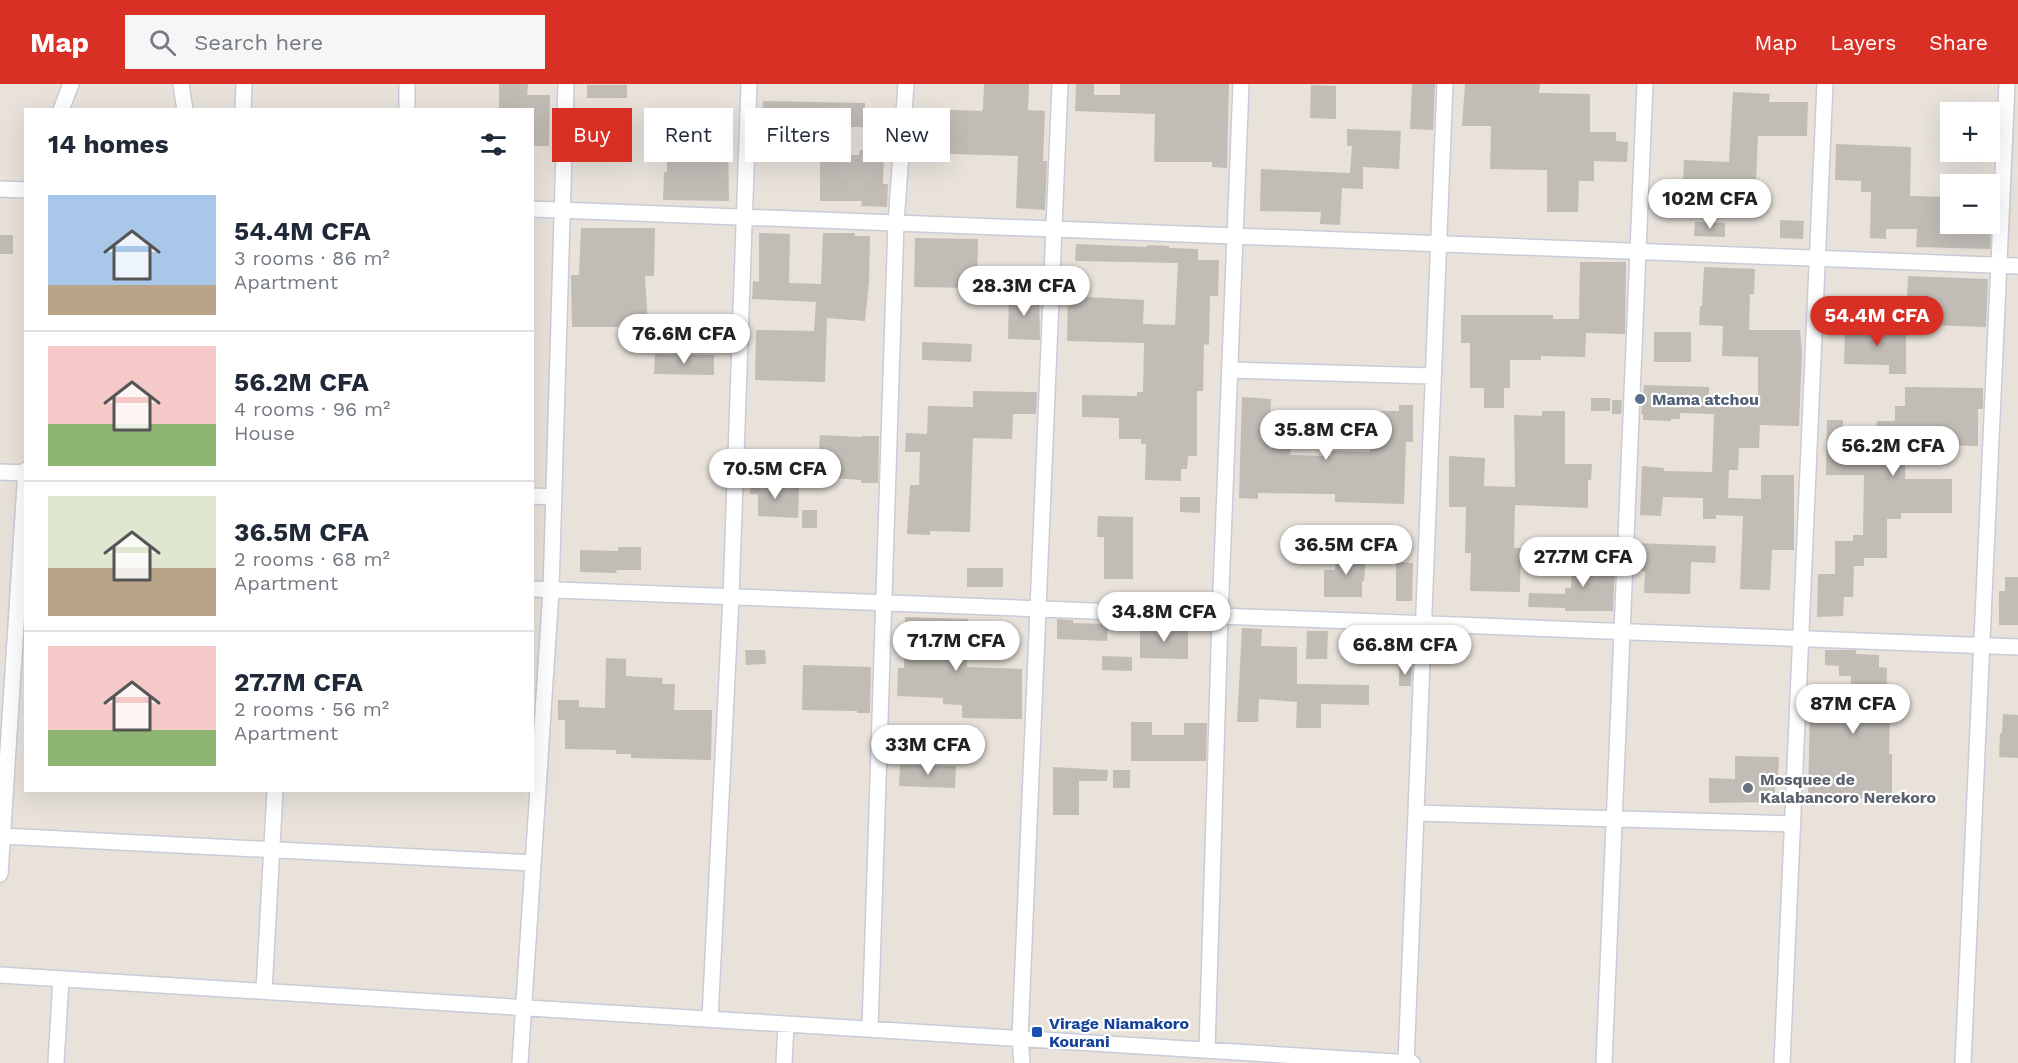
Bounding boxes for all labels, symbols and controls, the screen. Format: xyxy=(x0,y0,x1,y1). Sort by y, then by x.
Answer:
search box xyxy=(125,15,545,69)
text: Map xyxy=(30,26,89,59)
icon: search xyxy=(146,26,179,59)
text: Search here xyxy=(194,30,323,55)
text: Map xyxy=(1754,30,1797,55)
text: Layers xyxy=(1830,30,1896,55)
text: Share xyxy=(1929,30,1988,55)
map controls xyxy=(1940,102,2000,234)
button: + xyxy=(1940,102,2000,162)
chip: Buy xyxy=(552,108,632,162)
chip: Rent xyxy=(644,108,733,162)
chip: Filters xyxy=(745,108,851,162)
chip: New xyxy=(863,108,950,162)
icon: filters xyxy=(477,128,510,161)
text: 14 homes xyxy=(48,129,169,159)
button: − xyxy=(1940,174,2000,234)
pin: 102M CFA xyxy=(1648,179,1772,230)
text: 102M CFA xyxy=(1662,186,1758,210)
text: 54.4M CFA xyxy=(234,216,371,246)
icon: home xyxy=(96,219,168,291)
text: 3 rooms · 86 m² xyxy=(234,246,390,270)
pin: 28.3M CFA xyxy=(955,266,1093,317)
text: Apartment xyxy=(234,270,338,294)
text: 28.3M CFA xyxy=(972,273,1076,297)
pin: 54.4M CFA xyxy=(1808,296,1946,347)
text: 54.4M CFA xyxy=(1824,303,1930,327)
pin: 76.6M CFA xyxy=(615,314,753,365)
text: 76.6M CFA xyxy=(632,321,736,345)
text: 56.2M CFA xyxy=(234,367,369,397)
icon: home xyxy=(96,370,168,442)
place label: Mama atchou xyxy=(1652,390,1759,409)
marker: Mama atchou xyxy=(1633,392,1647,406)
text: 4 rooms · 96 m² xyxy=(234,397,390,421)
pin: 35.8M CFA xyxy=(1257,410,1395,461)
text: 35.8M CFA xyxy=(1274,417,1378,441)
text: House xyxy=(234,421,295,445)
pin: 56.2M CFA xyxy=(1824,426,1962,477)
text: 56.2M CFA xyxy=(1841,433,1945,457)
pin: 70.5M CFA xyxy=(706,449,844,500)
text: 70.5M CFA xyxy=(723,456,827,480)
text: 36.5M CFA xyxy=(234,517,369,547)
icon: home xyxy=(96,520,168,592)
pin: 36.5M CFA xyxy=(1277,525,1415,576)
text: 36.5M CFA xyxy=(1294,532,1398,556)
pin: 27.7M CFA xyxy=(1514,537,1652,588)
text: 27.7M CFA xyxy=(1533,544,1633,568)
text: 2 rooms · 68 m² xyxy=(234,547,390,571)
text: Apartment xyxy=(234,571,338,595)
pin: 34.8M CFA xyxy=(1095,592,1233,643)
text: 34.8M CFA xyxy=(1111,599,1217,623)
pin: 71.7M CFA xyxy=(887,621,1025,672)
pin: 66.8M CFA xyxy=(1336,625,1474,676)
text: 71.7M CFA xyxy=(907,628,1005,652)
text: 66.8M CFA xyxy=(1352,632,1458,656)
text: 27.7M CFA xyxy=(234,667,363,697)
icon: home xyxy=(96,670,168,742)
pin: 87M CFA xyxy=(1798,684,1908,735)
text: 87M CFA xyxy=(1810,691,1896,715)
text: 2 rooms · 56 m² xyxy=(234,697,389,721)
text: Apartment xyxy=(234,721,338,745)
pin: 33M CFA xyxy=(873,725,983,776)
text: 33M CFA xyxy=(885,732,971,756)
place label: Mosquee de Kalabancoro Nerekoro xyxy=(1760,770,1937,807)
marker: Mosquee de Kalabancoro Nerekoro xyxy=(1741,781,1755,795)
place label: Virage Niamakoro Kourani xyxy=(1049,1014,1190,1051)
marker: Virage Niamakoro Kourani xyxy=(1030,1025,1044,1039)

